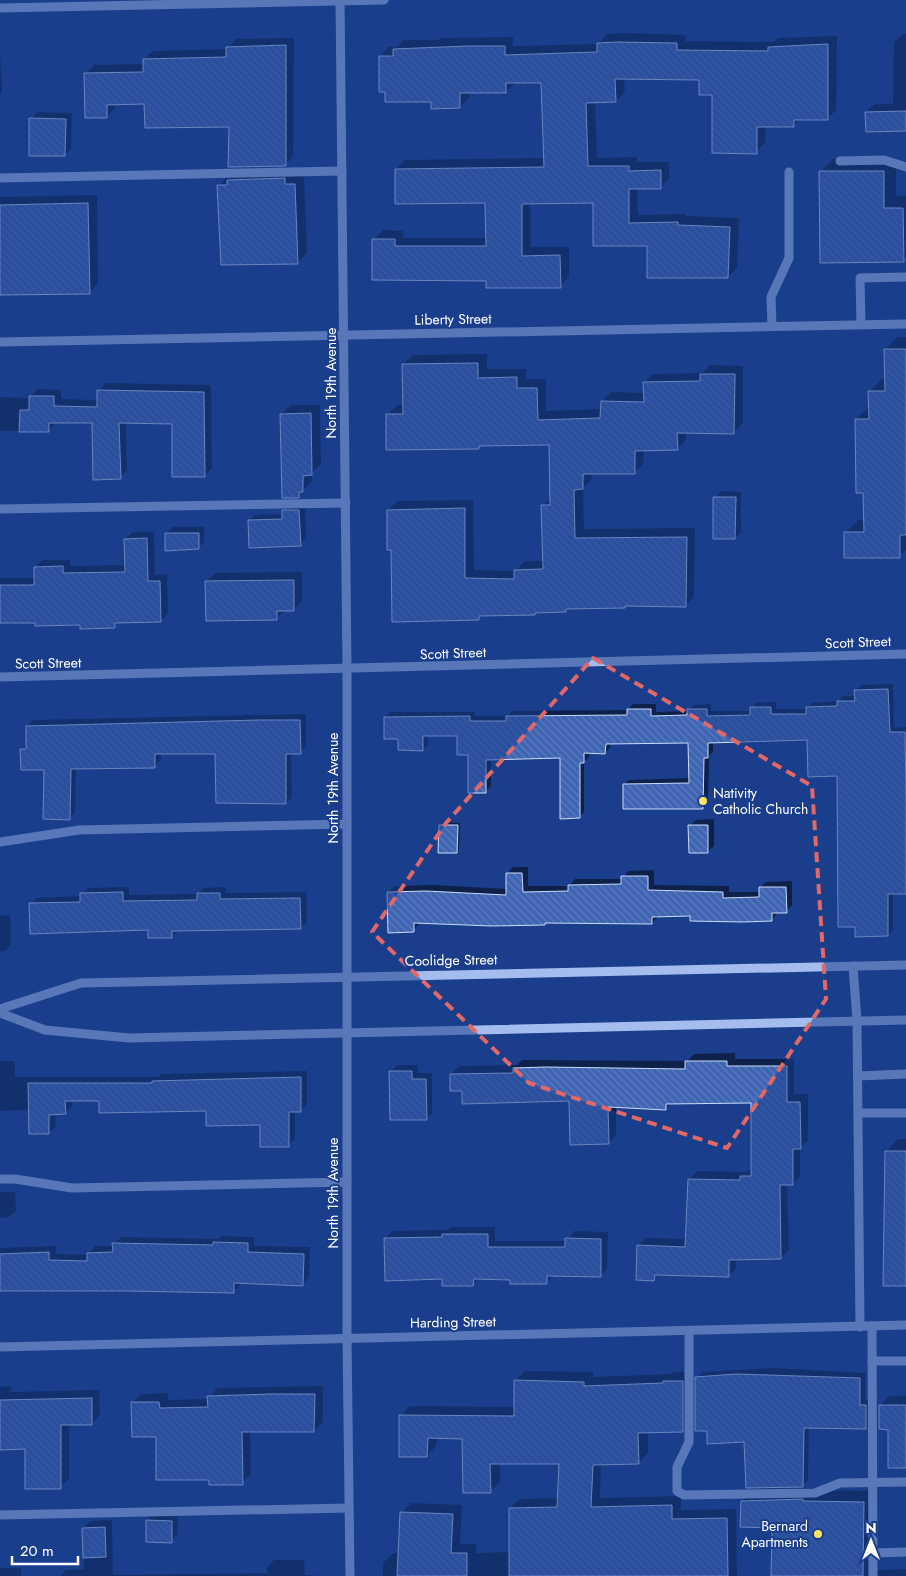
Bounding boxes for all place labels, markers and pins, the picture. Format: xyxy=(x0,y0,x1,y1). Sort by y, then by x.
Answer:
place label: Nativity Catholic Church xyxy=(713,783,808,819)
marker: Nativity Catholic Church xyxy=(697,795,709,807)
place label: Bernard Apartments xyxy=(741,1516,808,1552)
marker: Bernard Apartments xyxy=(812,1528,824,1540)

